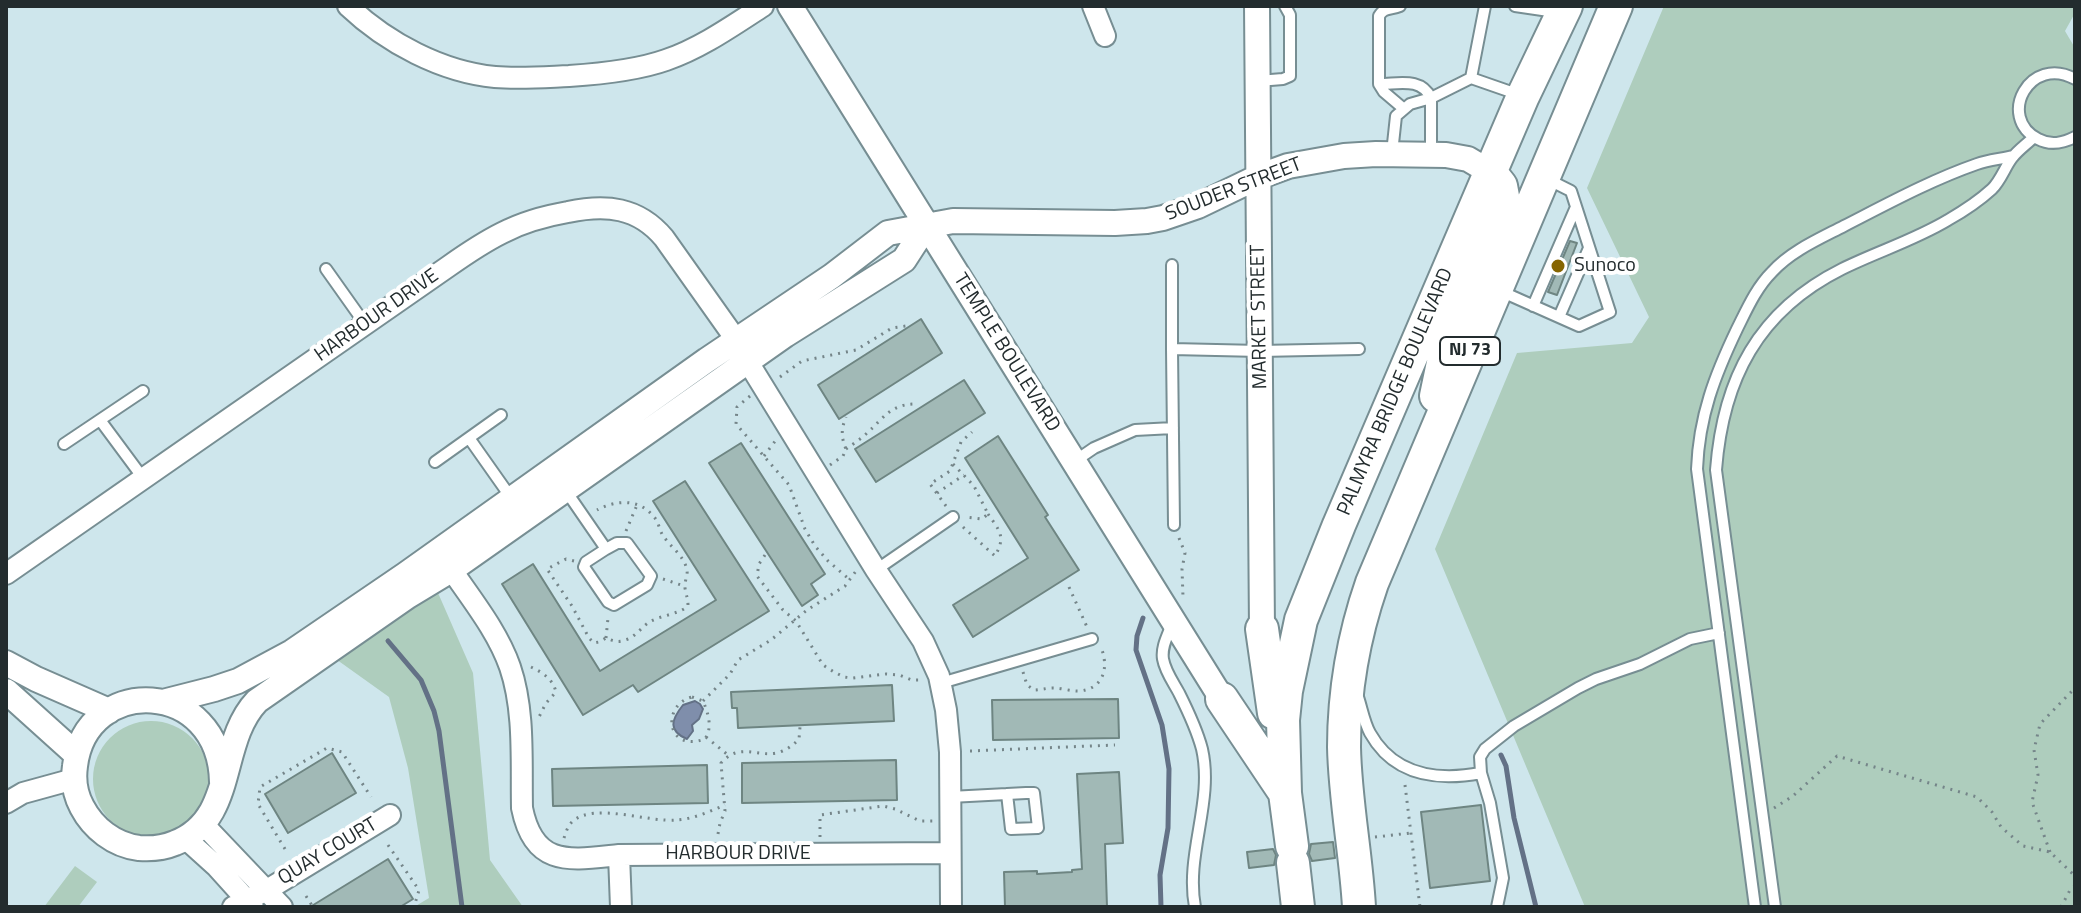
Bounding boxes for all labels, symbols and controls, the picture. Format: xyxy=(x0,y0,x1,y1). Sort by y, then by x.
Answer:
street label: SOUDER STREET xyxy=(1163,153,1305,227)
street label: MARKET STREET xyxy=(1247,244,1273,390)
place label: Sunoco xyxy=(1574,254,1636,278)
marker: Sunoco xyxy=(1549,257,1567,275)
street label: HARBOUR DRIVE xyxy=(310,264,444,368)
street label: PALMYRA BRIDGE BOULEVARD xyxy=(1333,265,1459,519)
street label: TEMPLE BOULEVARD xyxy=(947,269,1065,437)
road number: NJ 73 xyxy=(1440,337,1500,365)
street label: QUAY COURT xyxy=(274,813,382,891)
street label: HARBOUR DRIVE xyxy=(665,842,811,866)

